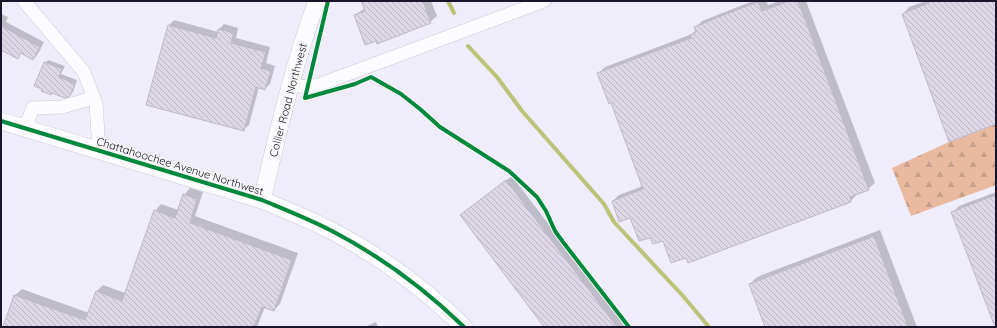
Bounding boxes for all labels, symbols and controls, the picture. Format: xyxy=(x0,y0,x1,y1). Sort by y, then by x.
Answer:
street label: Collier Road Northwest xyxy=(266,41,310,158)
street label: Chattahoochee Avenue Northwest xyxy=(95,134,266,198)

